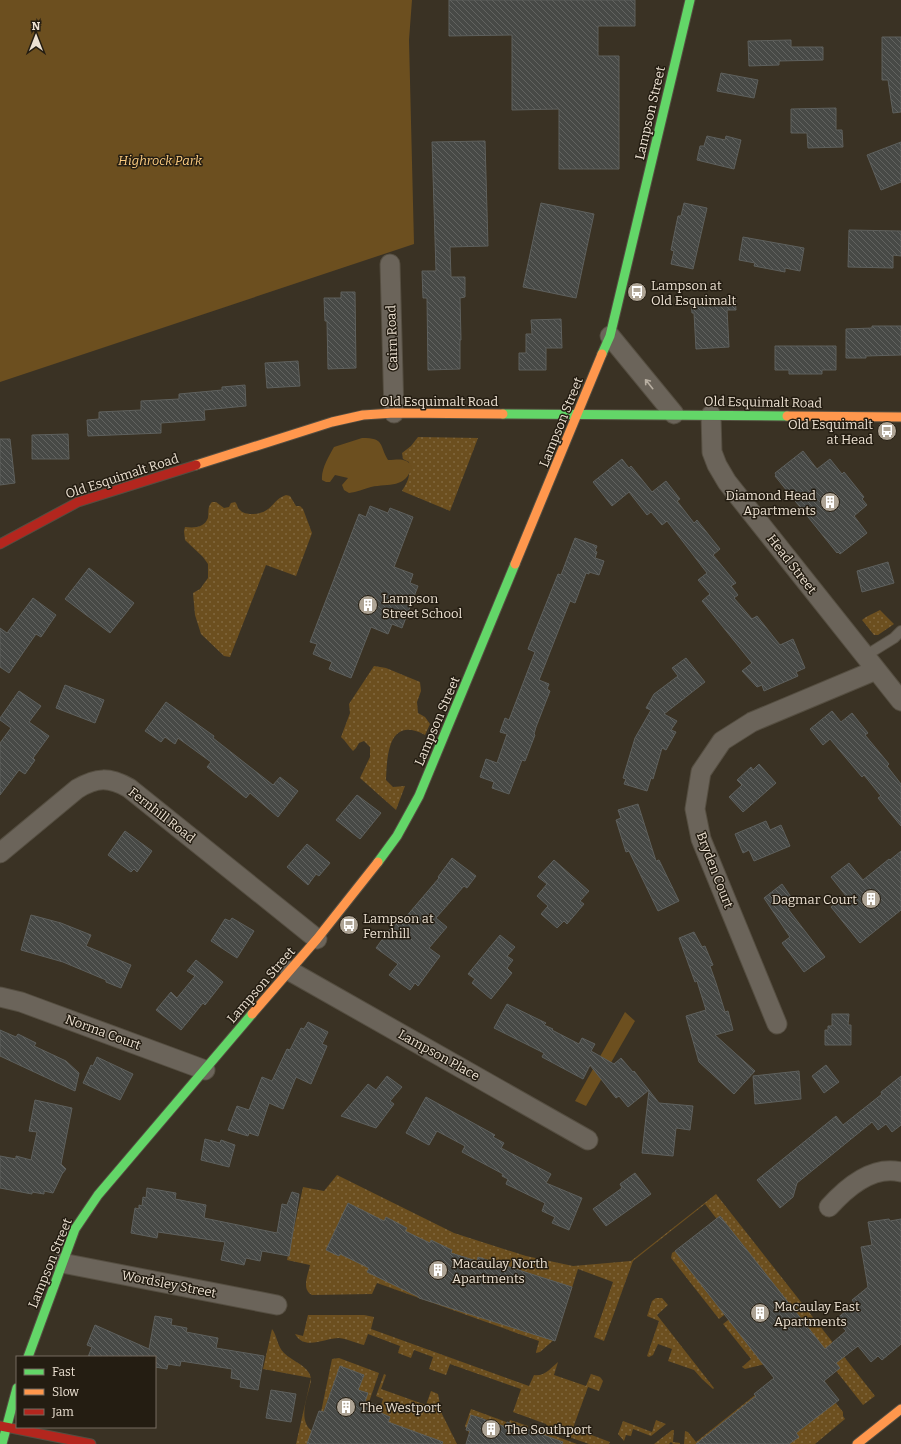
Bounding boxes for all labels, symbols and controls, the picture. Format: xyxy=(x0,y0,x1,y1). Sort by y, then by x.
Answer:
north arrow xyxy=(16,16,56,56)
text: N xyxy=(32,20,41,33)
street label: Lampson Street xyxy=(632,65,668,161)
park label: Highrock Park xyxy=(118,153,203,168)
place label: Lampson at Old Esquimalt xyxy=(651,278,736,308)
bus stop icon: Lampson at Old Esquimalt xyxy=(626,281,648,303)
street label: Cairn Road xyxy=(383,304,401,371)
street label: Lampson Street xyxy=(536,375,586,469)
one-way arrow xyxy=(645,379,654,389)
street label: Old Esquimalt Road xyxy=(704,393,823,411)
street label: Old Esquimalt Road xyxy=(380,394,498,409)
place label: Old Esquimalt at Head xyxy=(788,417,873,447)
bus stop icon: Old Esquimalt at Head xyxy=(876,420,898,442)
street label: Old Esquimalt Road xyxy=(63,451,181,501)
place label: Diamond Head Apartments xyxy=(726,488,816,518)
building icon: Diamond Head Apartments xyxy=(819,491,841,513)
street label: Head Street xyxy=(764,531,820,597)
place label: Lampson Street School xyxy=(382,591,462,621)
building icon: Lampson Street School xyxy=(357,594,379,616)
street label: Lampson Street xyxy=(411,674,463,768)
street label: Fernhill Road xyxy=(126,784,198,846)
street label: Bryden Court xyxy=(694,830,736,910)
building icon: Dagmar Court xyxy=(860,888,882,910)
place label: Dagmar Court xyxy=(772,892,857,907)
place label: Lampson at Fernhill xyxy=(363,911,434,941)
bus stop icon: Lampson at Fernhill xyxy=(338,914,360,936)
street label: Lampson Street xyxy=(224,944,298,1026)
street label: Norma Court xyxy=(63,1011,143,1053)
street label: Lampson Place xyxy=(396,1026,482,1084)
street label: Lampson Street xyxy=(25,1216,75,1310)
place label: Macaulay North Apartments xyxy=(452,1256,548,1286)
building icon: Macaulay North Apartments xyxy=(427,1259,449,1281)
street label: Wordsley Street xyxy=(120,1267,218,1301)
place label: Macaulay East Apartments xyxy=(774,1299,860,1329)
building icon: Macaulay East Apartments xyxy=(749,1302,771,1324)
legend xyxy=(16,1356,156,1428)
text: Fast xyxy=(52,1365,76,1379)
text: Slow xyxy=(52,1385,79,1399)
building icon: The Westport xyxy=(335,1396,357,1418)
place label: The Westport xyxy=(360,1400,442,1415)
text: Jam xyxy=(51,1405,74,1419)
building icon: The Southport xyxy=(480,1418,502,1440)
place label: The Southport xyxy=(505,1422,592,1437)

